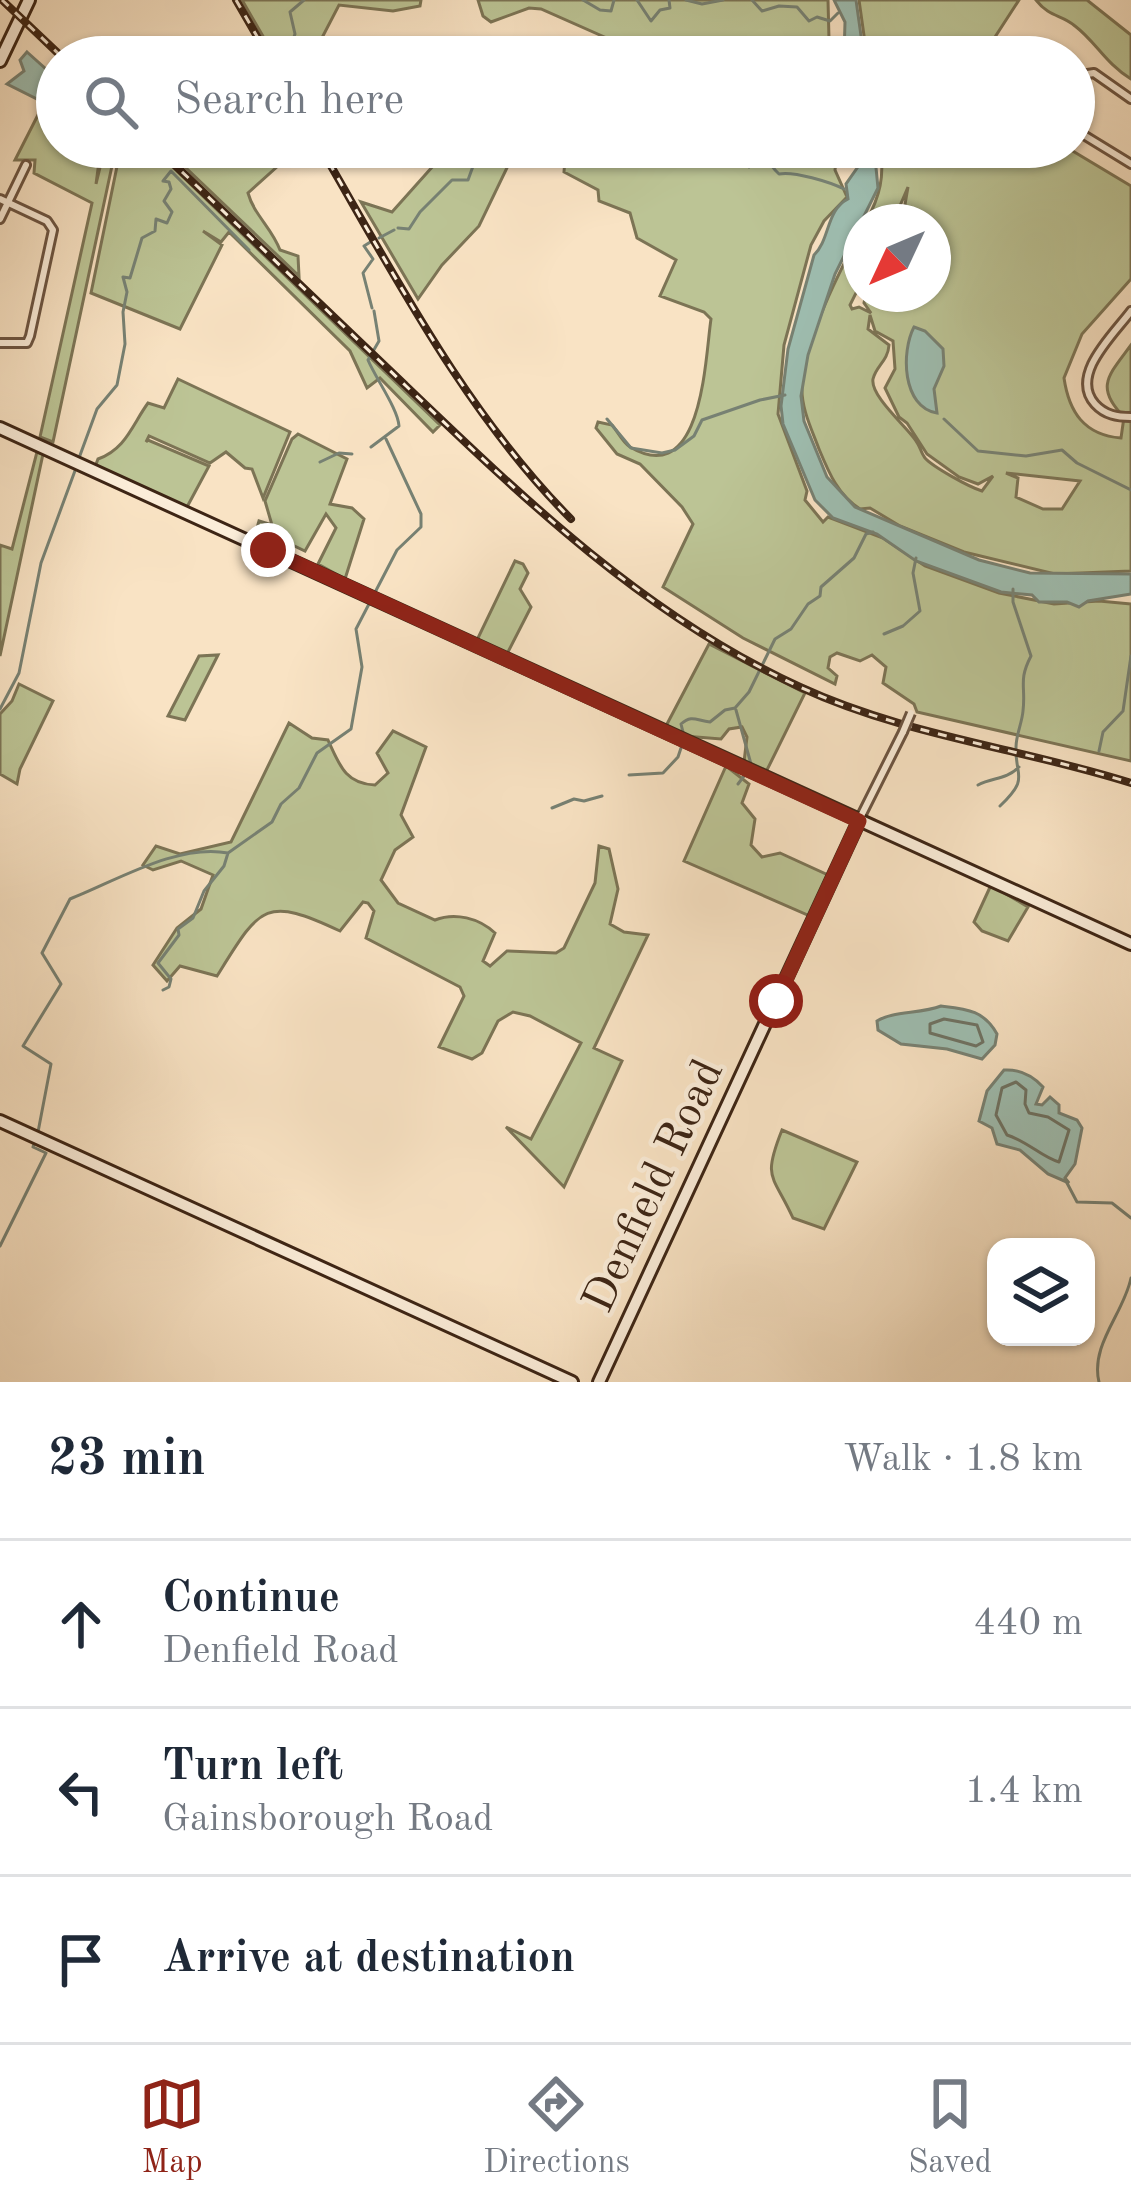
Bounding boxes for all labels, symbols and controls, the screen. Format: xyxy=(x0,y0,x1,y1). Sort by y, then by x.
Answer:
search box xyxy=(36,36,1095,168)
icon: search xyxy=(78,69,144,135)
text: Search here xyxy=(174,79,404,124)
north arrow xyxy=(843,204,951,312)
route end xyxy=(241,523,295,577)
route start xyxy=(749,974,803,1028)
street label: Denfield Road xyxy=(577,1054,733,1320)
map controls xyxy=(987,1238,1095,1346)
button: layers xyxy=(987,1238,1095,1346)
text: 23 min xyxy=(48,1435,206,1486)
text: Walk · 1.8 km xyxy=(843,1440,1083,1479)
text: Continue xyxy=(162,1577,340,1622)
icon: ahead xyxy=(48,1591,114,1657)
text: 440 m xyxy=(973,1604,1083,1643)
text: Denfield Road xyxy=(162,1632,399,1671)
text: Turn left xyxy=(162,1745,343,1790)
icon: left xyxy=(48,1759,114,1825)
text: 1.4 km xyxy=(965,1772,1083,1811)
text: Gainsborough Road xyxy=(162,1800,493,1839)
icon: arrive xyxy=(48,1927,114,1993)
text: Arrive at destination xyxy=(162,1937,575,1982)
tab: Map xyxy=(139,2071,205,2184)
tab: Directions xyxy=(483,2071,630,2184)
tab: Saved xyxy=(908,2071,992,2184)

